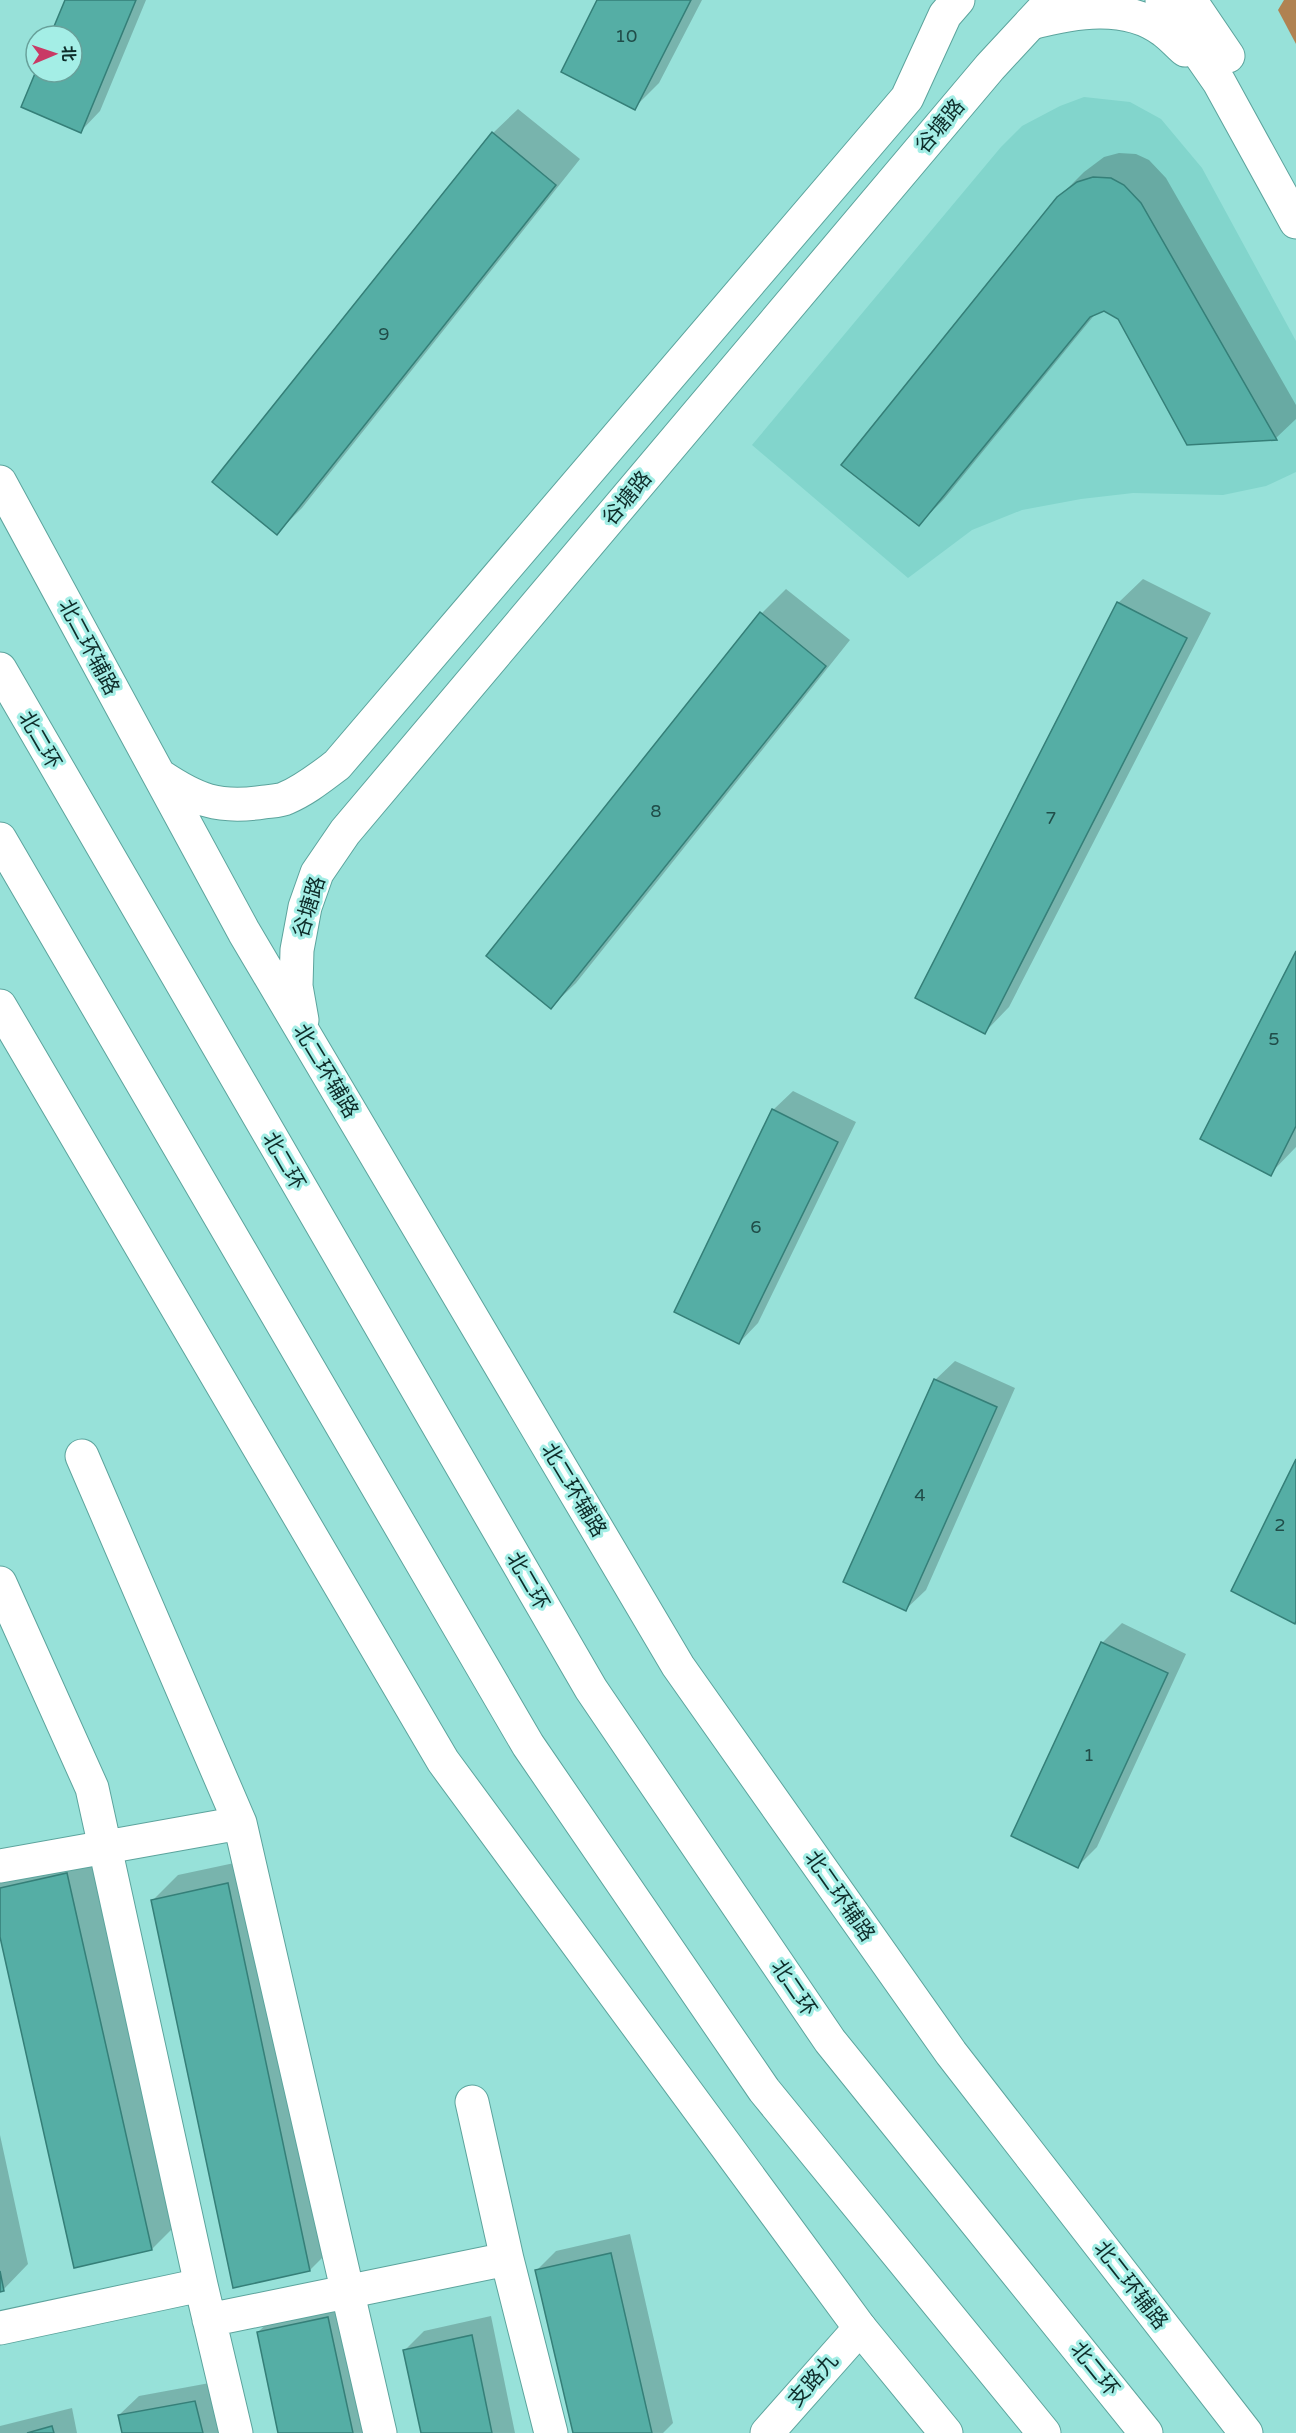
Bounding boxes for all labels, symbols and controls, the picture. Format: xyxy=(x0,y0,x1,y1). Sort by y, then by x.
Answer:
north arrow xyxy=(24,24,84,84)
house number: 10 xyxy=(615,25,637,47)
text: 北 xyxy=(58,45,78,62)
street label: 谷塘路 xyxy=(911,94,970,158)
house number: 9 xyxy=(378,323,390,345)
street label: 谷塘路 xyxy=(598,466,657,530)
street label: 北二环辅路 xyxy=(53,595,124,699)
street label: 北二环 xyxy=(13,707,66,774)
house number: 8 xyxy=(650,800,662,822)
house number: 7 xyxy=(1045,807,1057,829)
street label: 谷塘路 xyxy=(288,873,331,941)
street label: 北二环辅路 xyxy=(288,1020,363,1123)
house number: 5 xyxy=(1268,1028,1280,1050)
street label: 北二环 xyxy=(257,1128,310,1195)
house number: 6 xyxy=(750,1216,762,1238)
street label: 北二环辅路 xyxy=(536,1439,611,1542)
house number: 4 xyxy=(914,1484,926,1506)
house number: 2 xyxy=(1274,1514,1286,1536)
street label: 北二环 xyxy=(501,1548,554,1615)
house number: 1 xyxy=(1083,1744,1095,1766)
street label: 北二环辅路 xyxy=(799,1846,880,1946)
street label: 北二环 xyxy=(766,1955,822,2021)
street label: 北二环辅路 xyxy=(1088,2236,1173,2334)
street label: 北二环 xyxy=(1065,2337,1124,2402)
street label: 支路九 xyxy=(783,2348,843,2412)

